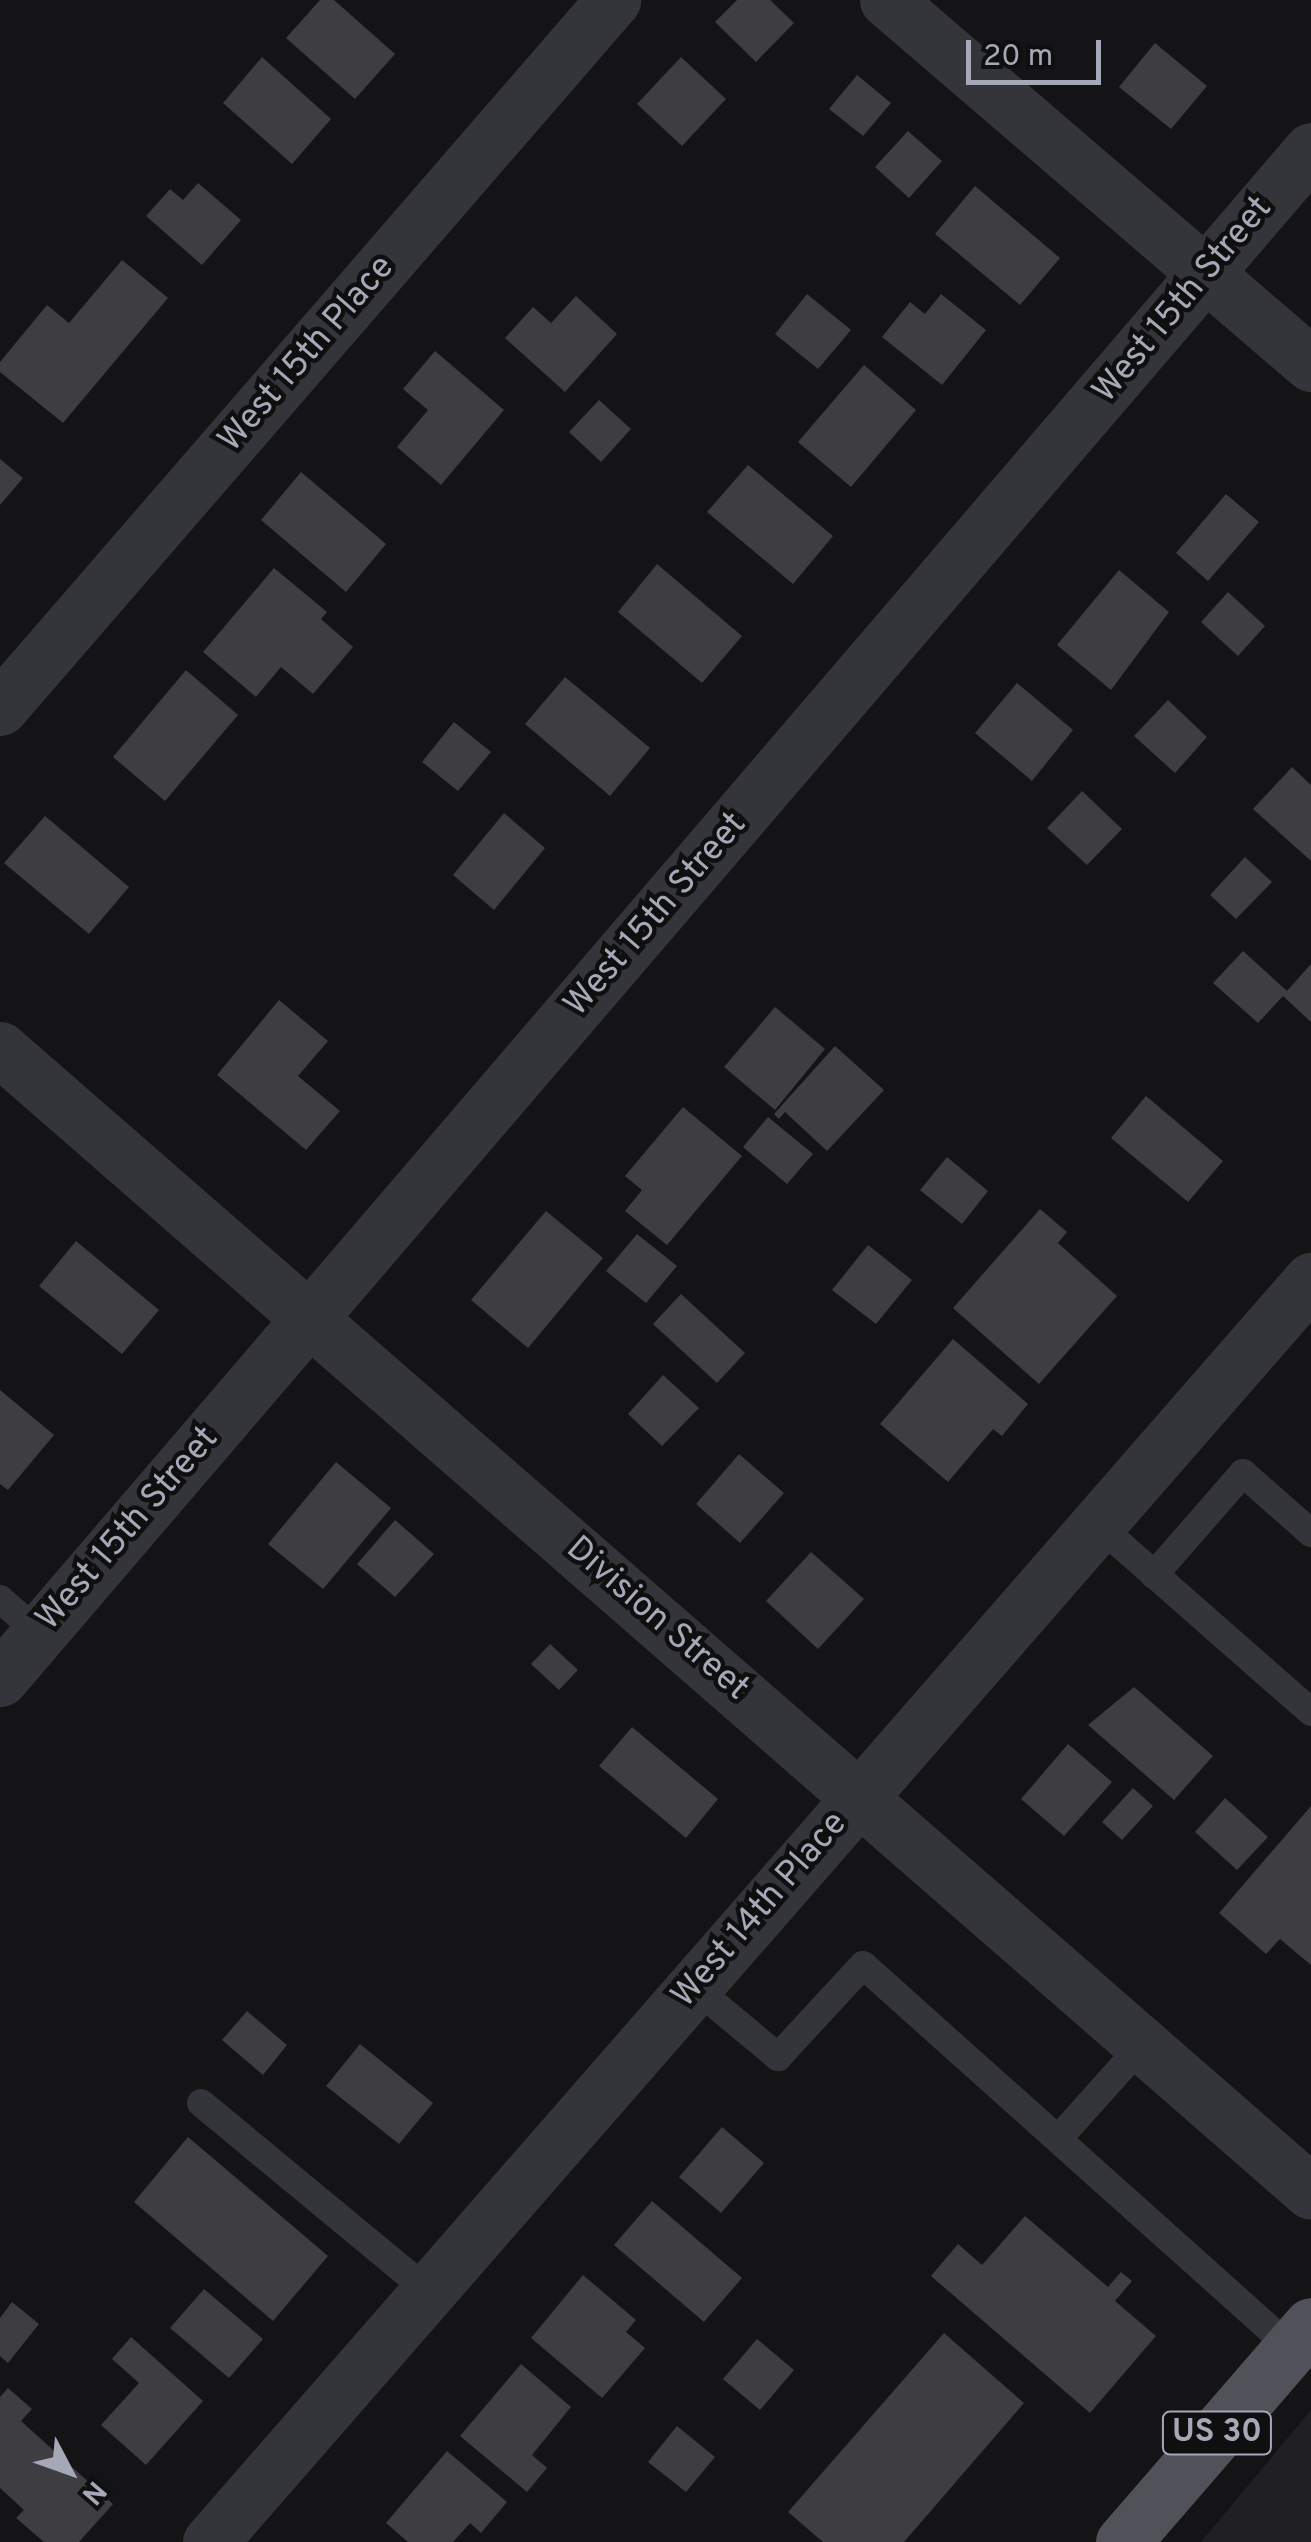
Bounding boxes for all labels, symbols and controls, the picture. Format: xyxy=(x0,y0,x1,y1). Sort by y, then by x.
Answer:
scale bar xyxy=(971,20,1106,82)
text: 20 m xyxy=(983,39,1053,76)
street label: West 15th Street xyxy=(1085,188,1281,412)
street label: West 15th Place xyxy=(210,247,404,461)
street label: West 15th Street xyxy=(556,805,756,1025)
street label: West 15th Street xyxy=(28,1419,228,1639)
street label: Division Street xyxy=(557,1528,757,1710)
street label: West 14th Place xyxy=(663,1803,857,2017)
road number: US 30 xyxy=(1160,2406,1274,2460)
north arrow xyxy=(20,2422,120,2522)
text: N xyxy=(72,2472,113,2511)

